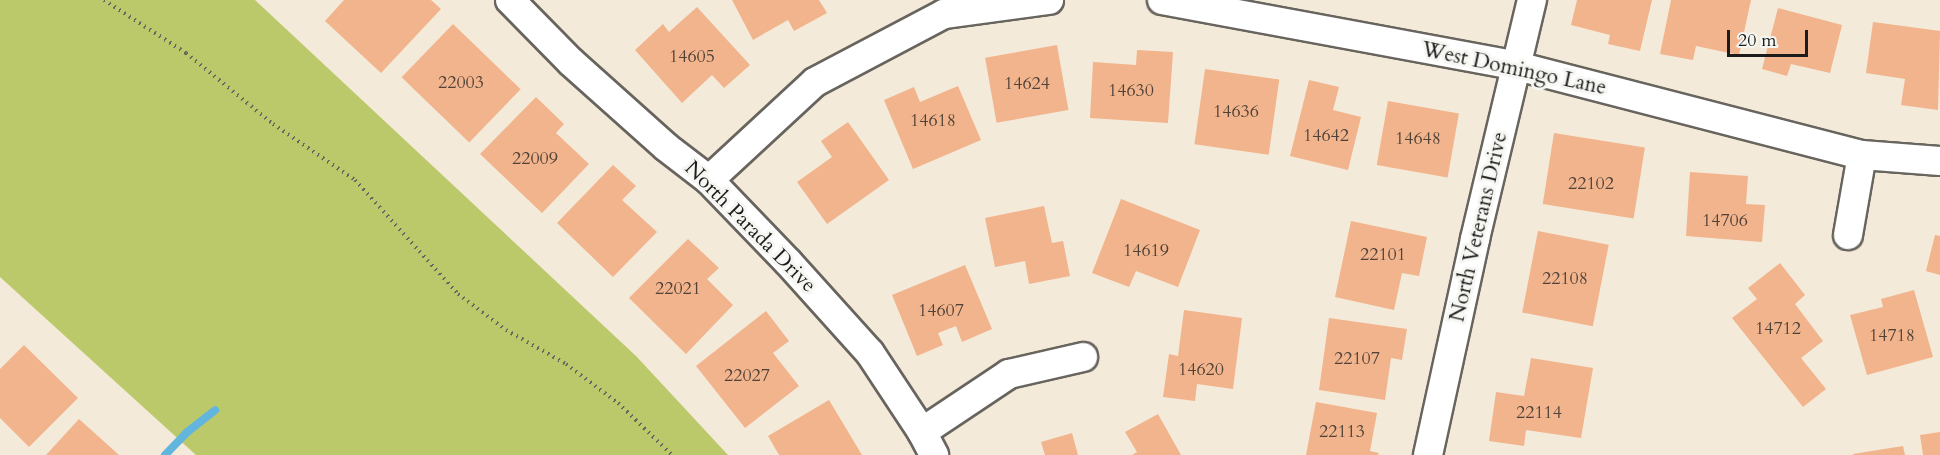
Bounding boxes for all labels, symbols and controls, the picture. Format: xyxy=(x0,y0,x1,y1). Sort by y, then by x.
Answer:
scale bar xyxy=(1730,18,1811,56)
text: 20 m xyxy=(1738,28,1777,53)
street label: West Domingo Lane xyxy=(1419,37,1609,101)
house number: 14605 xyxy=(669,46,715,68)
house number: 22003 xyxy=(438,72,484,94)
house number: 14624 xyxy=(1004,73,1050,95)
house number: 14630 xyxy=(1108,80,1154,102)
house number: 14636 xyxy=(1213,101,1259,123)
house number: 14618 xyxy=(910,110,956,132)
house number: 14642 xyxy=(1303,125,1349,147)
house number: 14648 xyxy=(1395,128,1441,150)
street label: North Veterans Drive xyxy=(1445,130,1513,324)
house number: 22009 xyxy=(512,148,558,170)
street label: North Parada Drive xyxy=(679,156,821,298)
house number: 22102 xyxy=(1568,173,1614,195)
house number: 14706 xyxy=(1702,210,1748,232)
house number: 14619 xyxy=(1123,240,1169,262)
house number: 22101 xyxy=(1360,244,1406,266)
house number: 22108 xyxy=(1542,268,1588,290)
house number: 22021 xyxy=(655,278,701,300)
house number: 14607 xyxy=(918,300,964,322)
house number: 14712 xyxy=(1755,318,1801,340)
house number: 14718 xyxy=(1869,325,1915,347)
house number: 22107 xyxy=(1334,348,1380,370)
house number: 14620 xyxy=(1178,359,1224,381)
house number: 22027 xyxy=(724,365,770,387)
house number: 22114 xyxy=(1516,402,1562,424)
house number: 22113 xyxy=(1319,421,1365,443)

